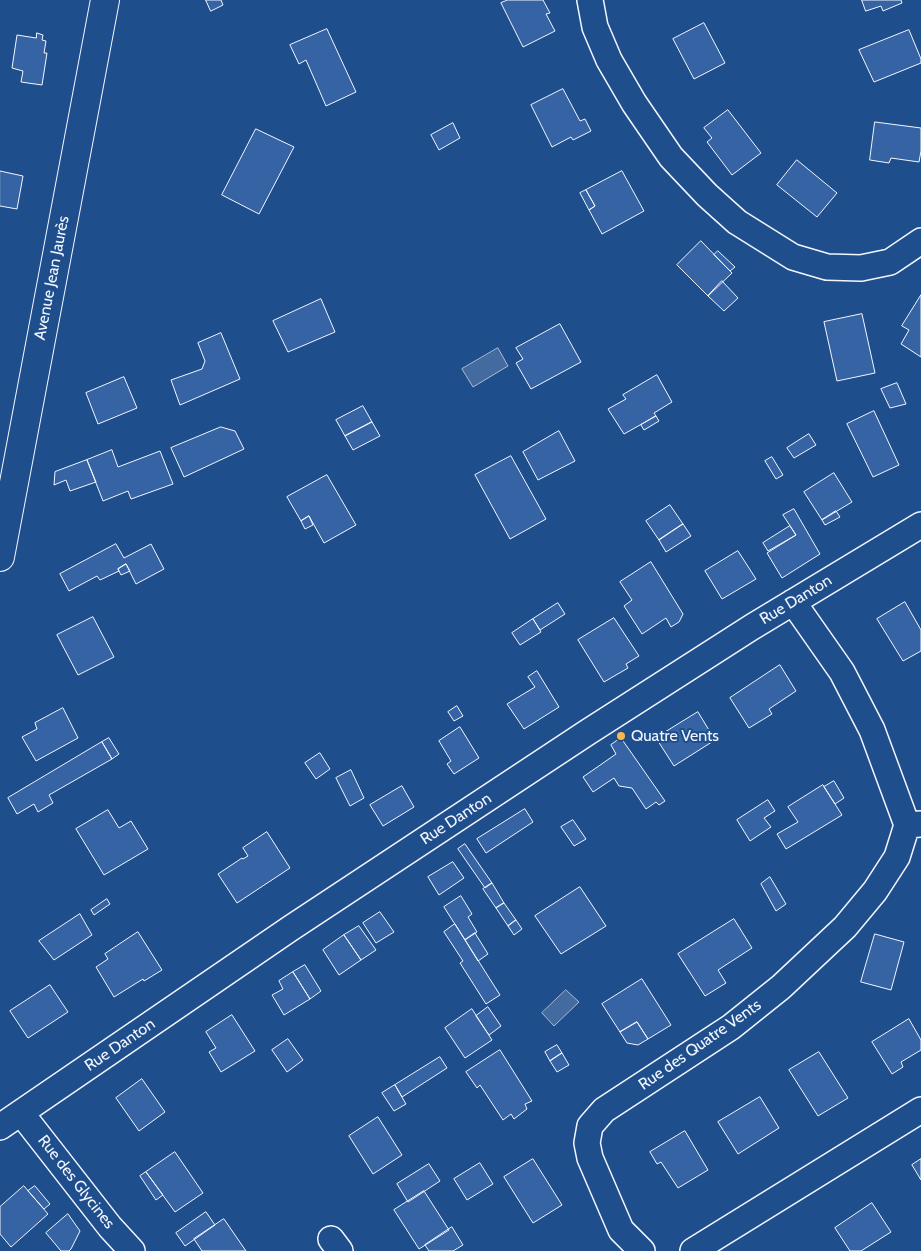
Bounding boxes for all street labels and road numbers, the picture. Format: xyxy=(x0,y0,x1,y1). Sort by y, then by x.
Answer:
street label: Avenue Jean Jaurès xyxy=(31,214,73,342)
street label: Rue Danton xyxy=(756,571,836,629)
street label: Rue Danton xyxy=(417,789,495,849)
street label: Rue des Quatre Vents xyxy=(635,996,765,1094)
street label: Rue Danton xyxy=(81,1014,159,1076)
street label: Rue des Glycines xyxy=(33,1131,119,1233)

